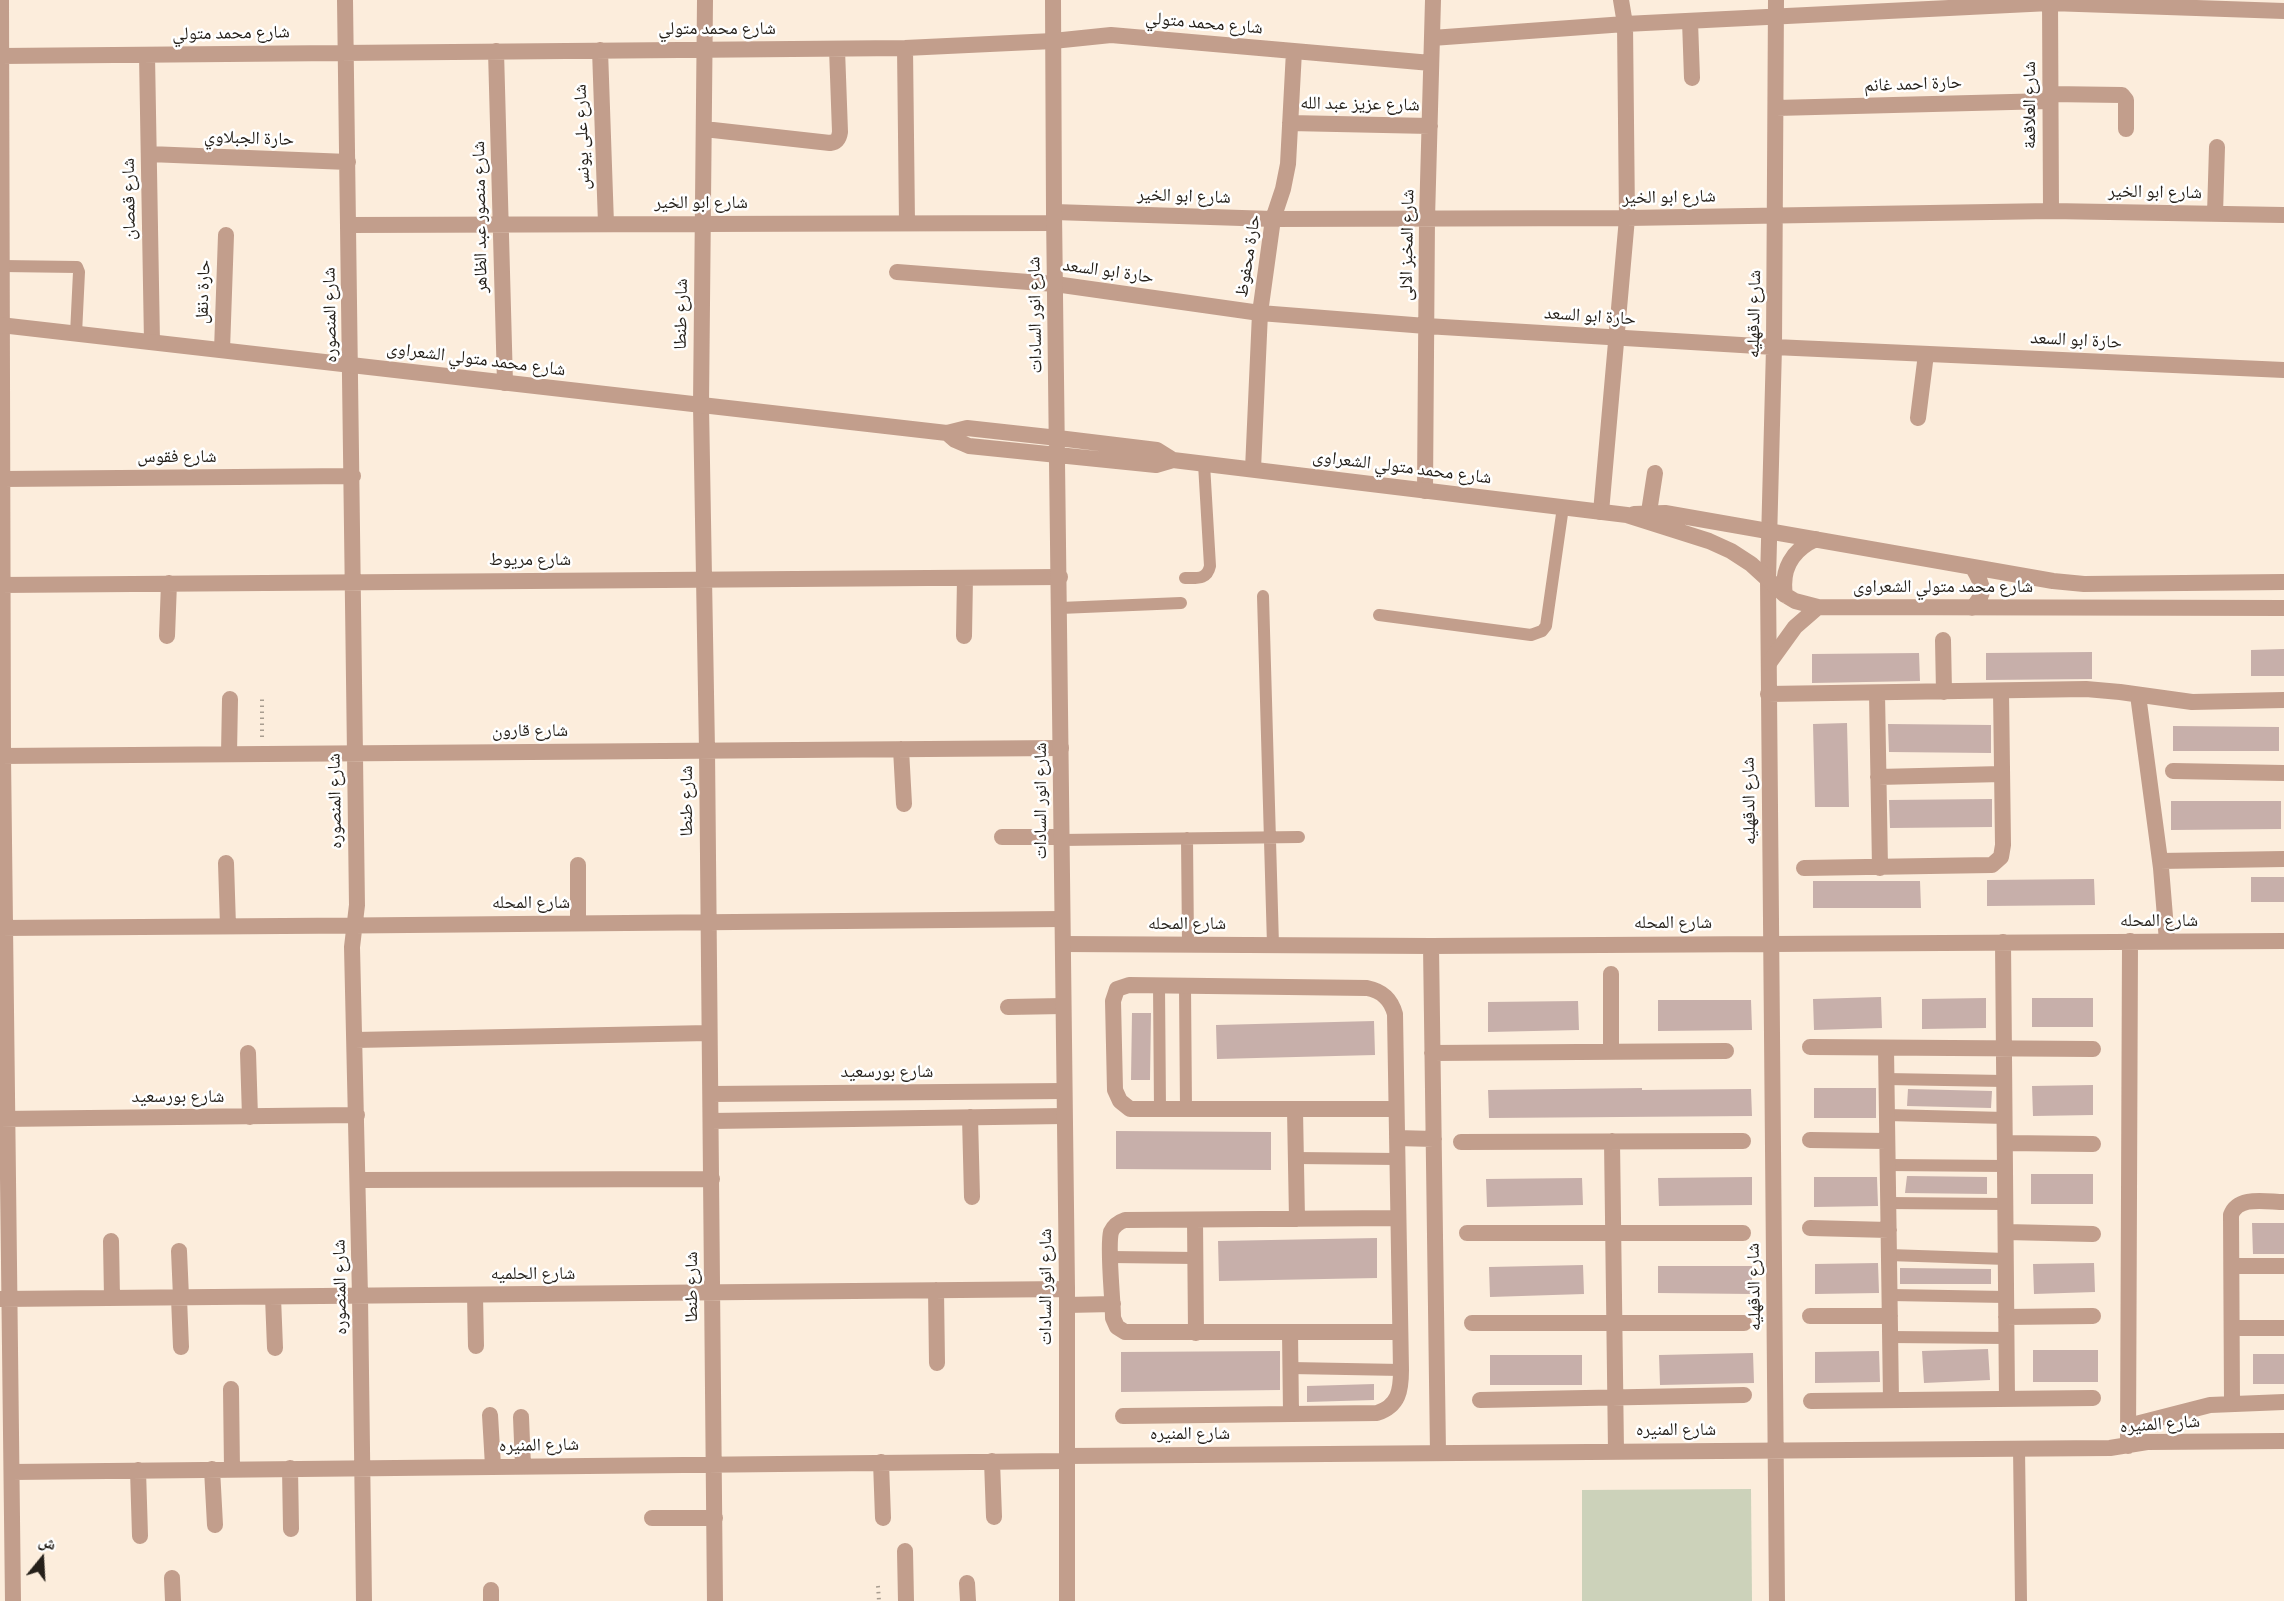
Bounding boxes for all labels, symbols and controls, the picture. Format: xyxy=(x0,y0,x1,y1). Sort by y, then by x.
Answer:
street label: شارع محمد متولي xyxy=(1144,8,1264,40)
street label: شارع محمد متولي xyxy=(658,19,776,41)
street label: شارع محمد متولي xyxy=(172,22,290,46)
street label: شارع العلاقمة xyxy=(2020,61,2042,149)
street label: حارة احمد غانم xyxy=(1864,72,1962,98)
street label: شارع على يونس xyxy=(570,84,596,190)
street label: شارع عزيز عبد الله xyxy=(1300,93,1420,117)
street label: حارة الجبلاوي xyxy=(204,127,294,151)
street label: شارع منصور عبد الظاهر xyxy=(469,141,493,293)
street label: شارع قمصان xyxy=(118,158,142,240)
street label: شارع ابو الخير xyxy=(2108,181,2202,205)
street label: شارع ابو الخير xyxy=(1137,185,1231,209)
street label: شارع ابو الخير xyxy=(1622,186,1716,210)
street label: شارع المخبز الالى xyxy=(1396,189,1420,301)
street label: شارع ابو الخير xyxy=(654,193,748,215)
street label: حارة محفوظ xyxy=(1232,213,1266,299)
street label: حارة ابو السعد xyxy=(1061,255,1155,289)
street label: شارع انور السادات xyxy=(1024,256,1048,374)
street label: حارة دنقل xyxy=(192,260,216,324)
street label: شارع المنصوره xyxy=(319,267,343,363)
street label: شارع الدقهليه xyxy=(1743,270,1767,358)
street label: شارع طنطا xyxy=(671,278,693,350)
street label: حارة ابو السعد xyxy=(1543,303,1637,331)
street label: حارة ابو السعد xyxy=(2030,328,2122,354)
street label: شارع محمد متولي الشعراوى xyxy=(385,338,567,382)
street label: شارع محمد متولي الشعراوى xyxy=(1311,446,1493,490)
street label: شارع فقوس xyxy=(137,447,217,469)
street label: شارع مريوط xyxy=(489,550,571,572)
street label: شارع محمد متولي الشعراوى xyxy=(1853,577,2033,599)
street label: شارع قارون xyxy=(492,721,568,743)
street label: شارع انور السادات xyxy=(1031,743,1053,859)
street label: شارع المنصوره xyxy=(324,753,348,849)
street label: شارع الدقهليه xyxy=(1738,757,1762,845)
street label: شارع طنطا xyxy=(677,765,699,837)
street label: شارع المحله xyxy=(492,893,570,915)
street label: شارع المحله xyxy=(2120,911,2198,933)
street label: شارع المحله xyxy=(1634,913,1712,935)
street label: شارع المحله xyxy=(1148,914,1226,936)
street label: شارع بورسعيد xyxy=(841,1062,933,1084)
street label: شارع بورسعيد xyxy=(132,1087,224,1109)
street label: شارع انور السادات xyxy=(1036,1229,1058,1345)
street label: شارع المنصوره xyxy=(329,1239,353,1335)
street label: شارع الدقهليه xyxy=(1743,1243,1767,1331)
street label: شارع طنطا xyxy=(682,1251,704,1323)
street label: شارع الحلميه xyxy=(491,1264,575,1286)
street label: شارع المنيره xyxy=(2119,1411,2201,1439)
street label: شارع المنيره xyxy=(1636,1420,1716,1442)
street label: شارع المنيره xyxy=(1150,1424,1230,1446)
street label: شارع المنيره xyxy=(499,1435,579,1457)
text: ش xyxy=(36,1528,59,1556)
north arrow xyxy=(12,1529,72,1589)

